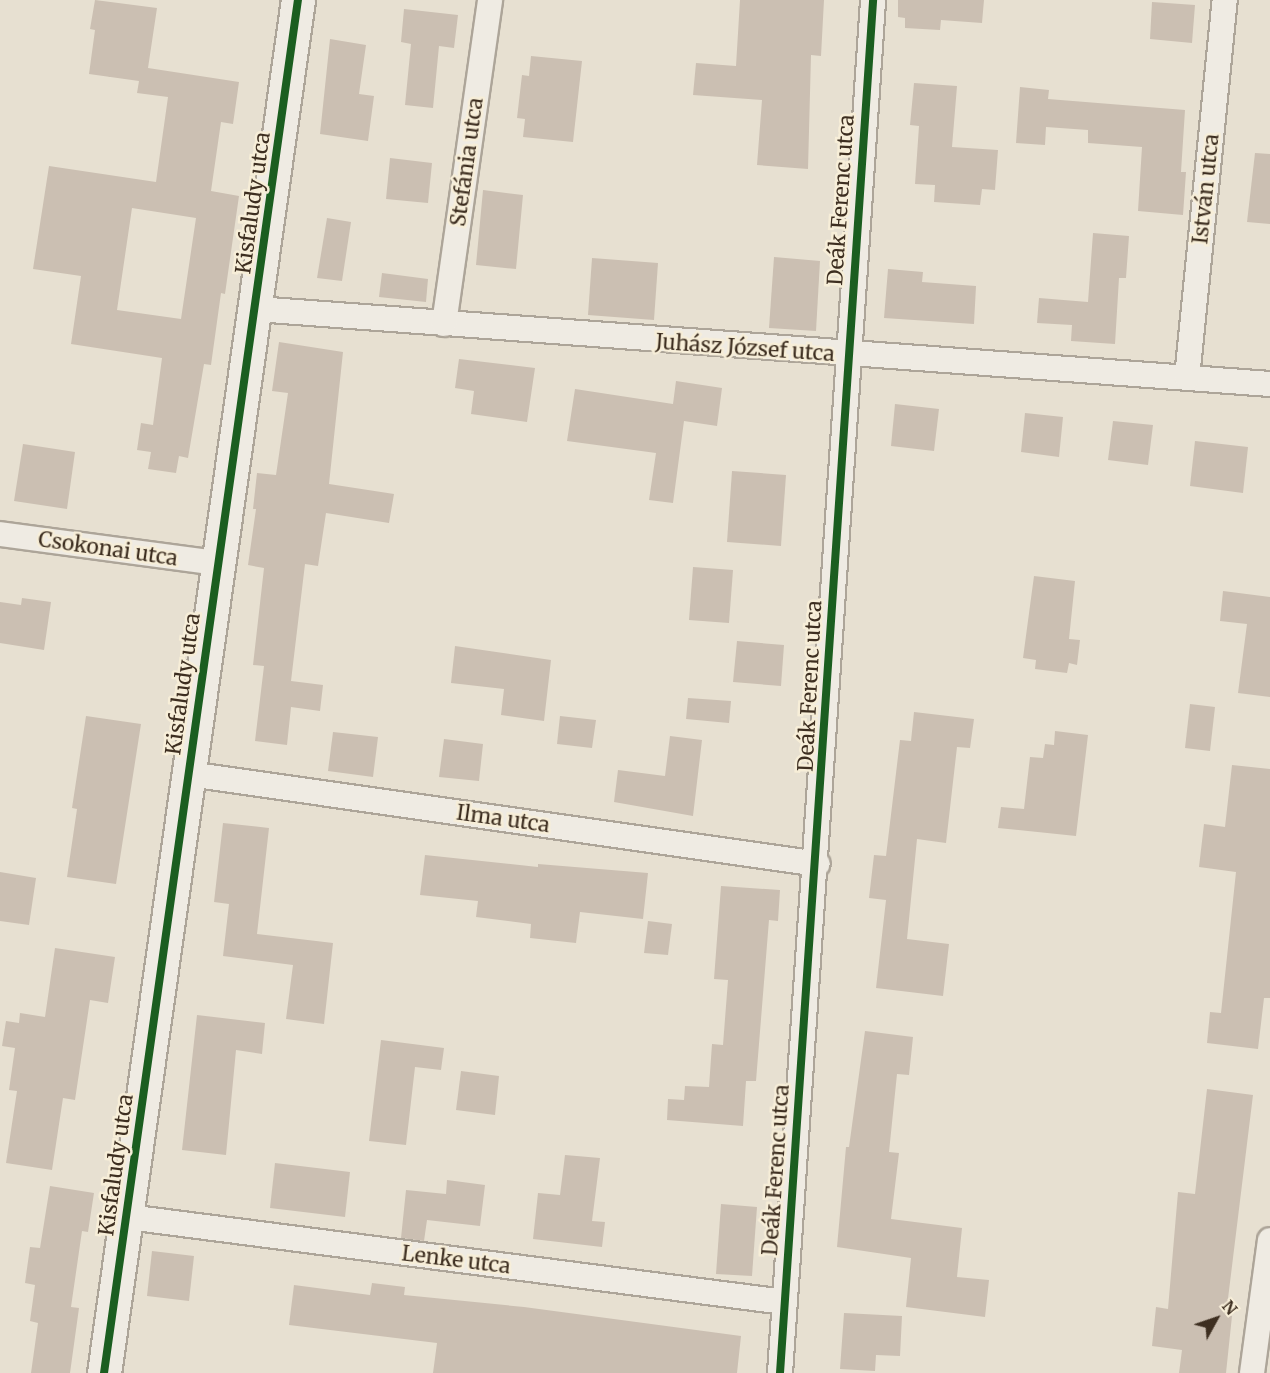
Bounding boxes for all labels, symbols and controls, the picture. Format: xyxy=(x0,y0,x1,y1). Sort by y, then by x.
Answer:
street label: Stefánia utca xyxy=(445,96,489,228)
street label: Deák Ferenc utca xyxy=(822,114,860,286)
street label: Kisfaludy utca xyxy=(231,130,275,276)
street label: István utca xyxy=(1188,133,1224,245)
street label: Juhász József utca xyxy=(655,329,835,367)
street label: Csokonai utca xyxy=(37,527,179,571)
street label: Deák Ferenc utca xyxy=(793,600,827,772)
street label: Kisfaludy utca xyxy=(161,611,205,757)
street label: Ilma utca xyxy=(455,800,551,838)
street label: Deák Ferenc utca xyxy=(757,1084,795,1256)
street label: Kisfaludy utca xyxy=(94,1092,138,1238)
street label: Lenke utca xyxy=(400,1241,512,1279)
north arrow xyxy=(1186,1289,1246,1349)
text: N xyxy=(1218,1296,1242,1319)

